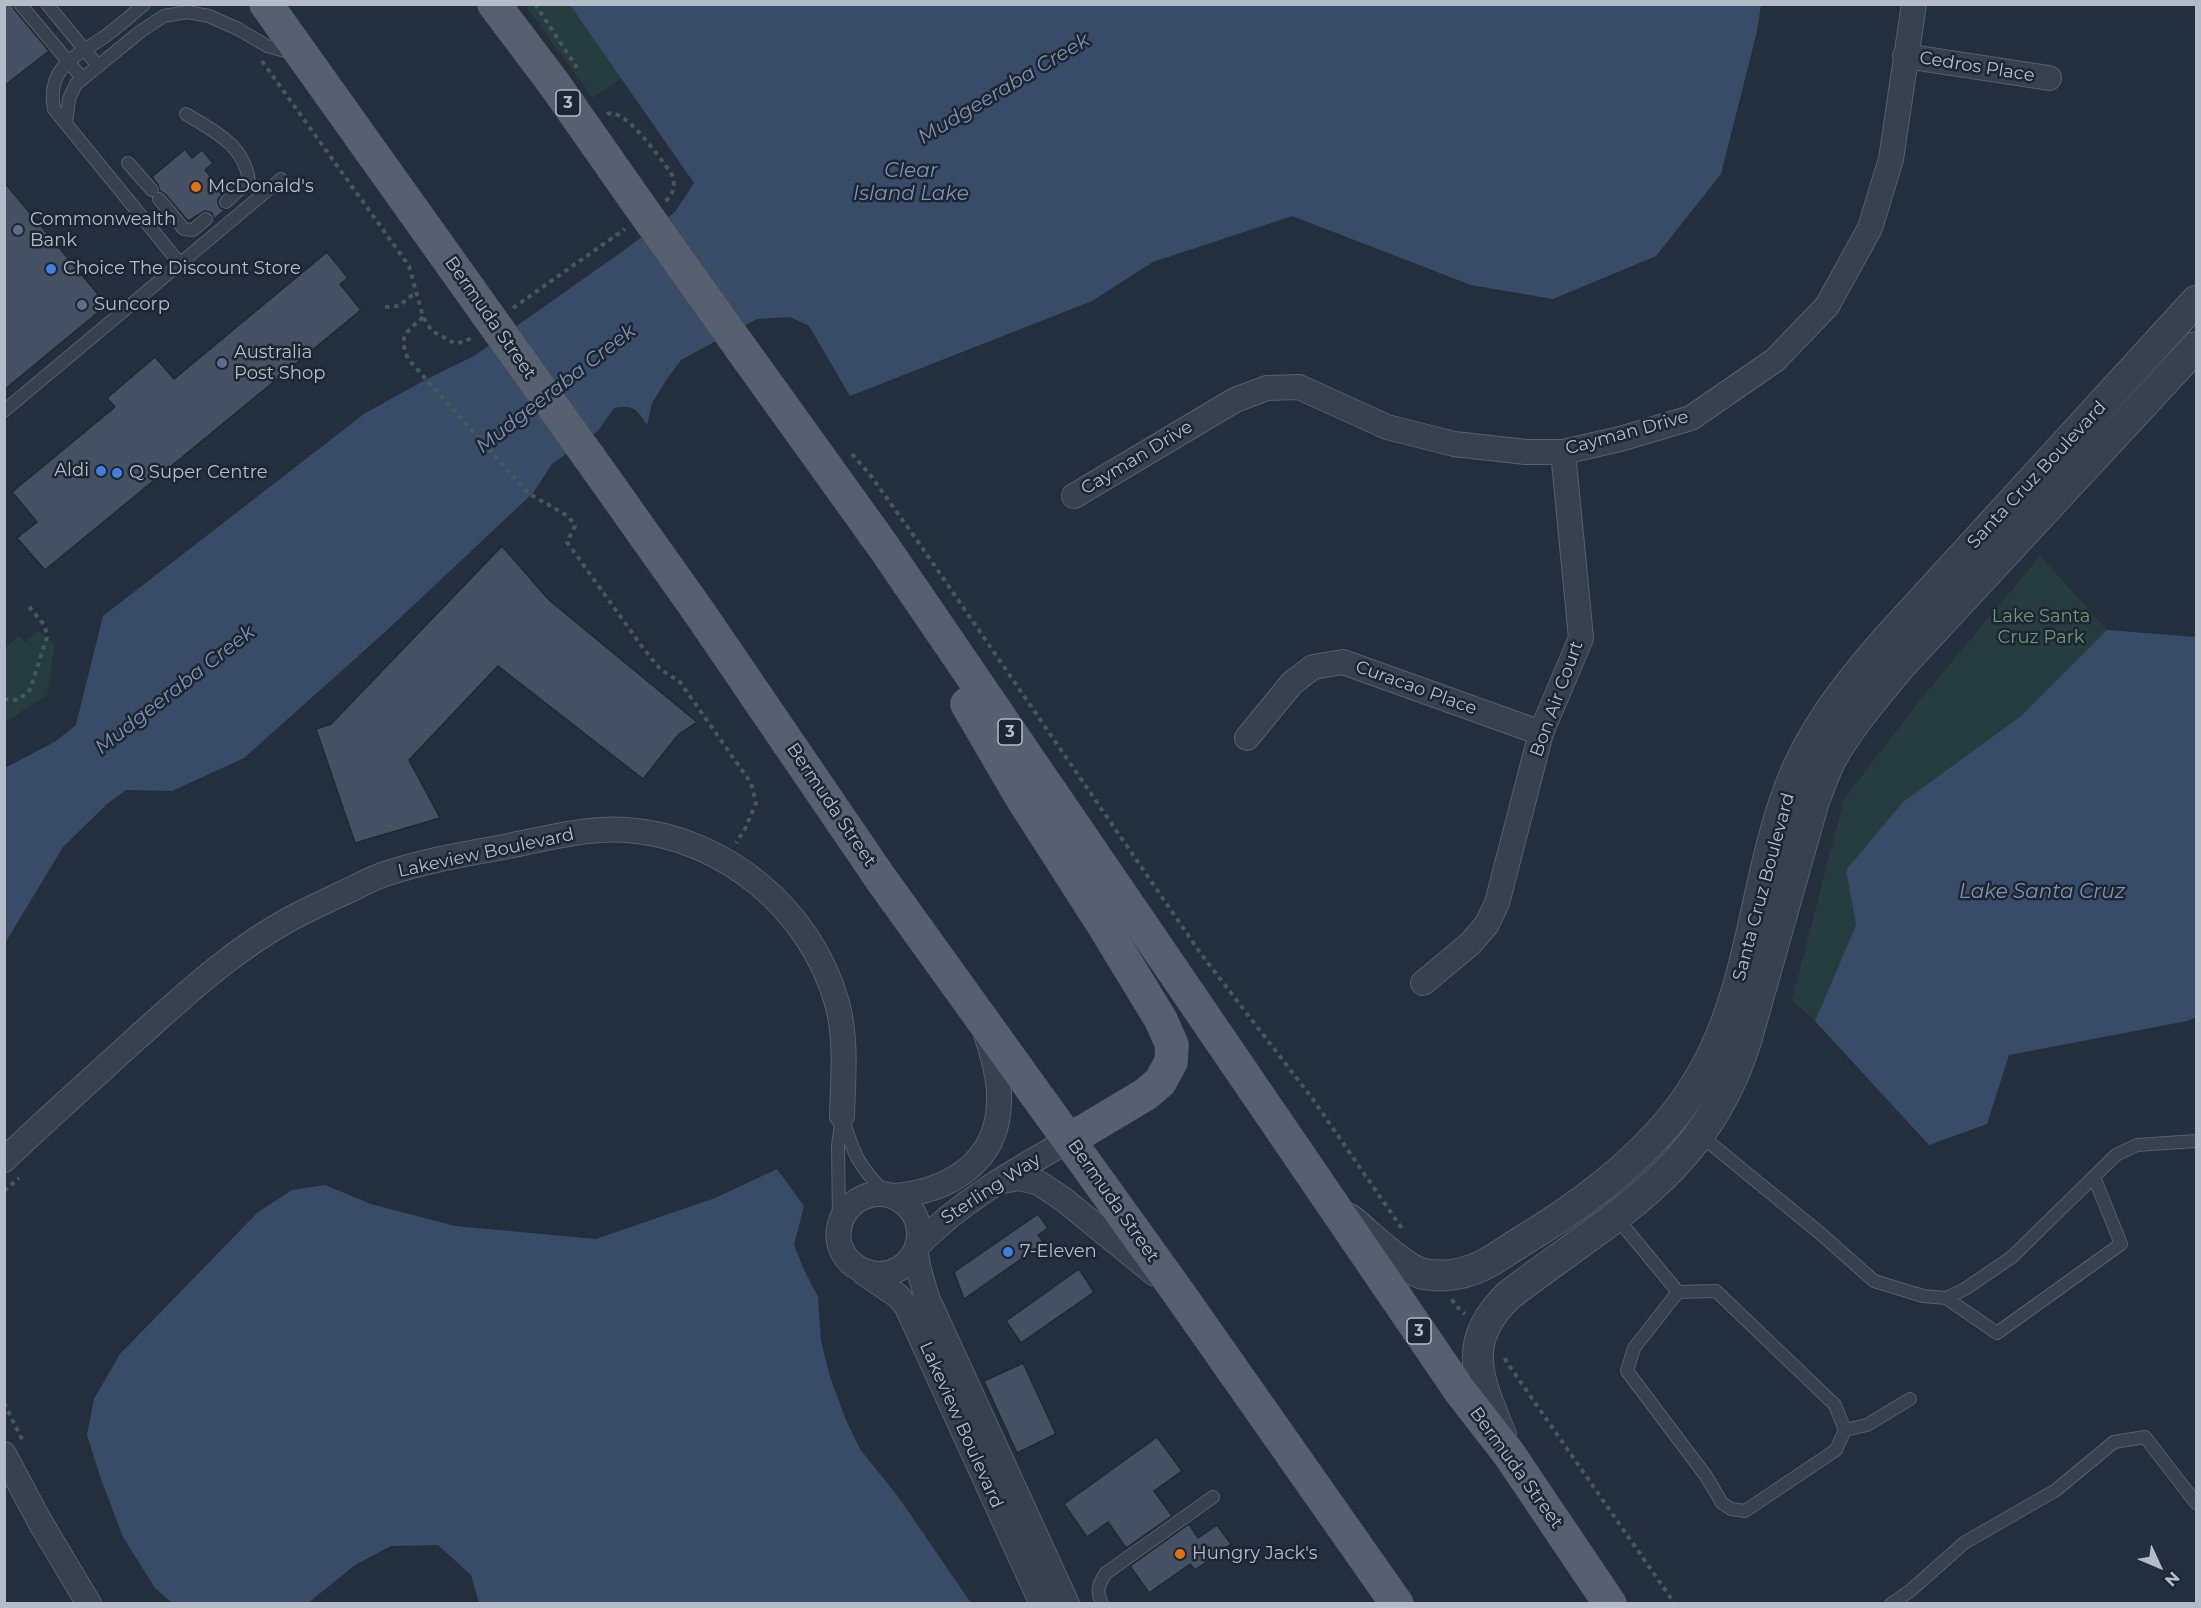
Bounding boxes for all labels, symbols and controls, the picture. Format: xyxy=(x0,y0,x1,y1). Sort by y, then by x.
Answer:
water label: Mudgeeraba Creek xyxy=(914,28,1094,150)
street label: Cedros Place xyxy=(1918,47,2036,87)
road number: 3 xyxy=(556,90,580,116)
water label: Clear Island Lake xyxy=(853,159,969,206)
place label: McDonald's xyxy=(208,176,314,198)
marker: McDonald's xyxy=(189,180,203,194)
place label: Commonwealth Bank xyxy=(30,209,176,252)
marker: Commonwealth Bank xyxy=(11,223,25,237)
street label: Bermuda Street xyxy=(440,253,540,383)
place label: Choice The Discount Store xyxy=(63,258,301,280)
marker: Choice The Discount Store xyxy=(44,262,58,276)
place label: Suncorp xyxy=(94,294,170,316)
marker: Suncorp xyxy=(75,298,89,312)
water label: Mudgeeraba Creek xyxy=(471,319,641,459)
place label: Australia Post Shop xyxy=(234,342,326,385)
marker: Australia Post Shop xyxy=(215,356,229,370)
street label: Santa Cruz Boulevard xyxy=(1963,397,2111,553)
street label: Cayman Drive xyxy=(1563,406,1691,460)
street label: Cayman Drive xyxy=(1077,416,1197,500)
place label: Aldi xyxy=(54,460,89,482)
place label: Q Super Centre xyxy=(129,462,268,484)
marker: Aldi xyxy=(94,464,108,478)
marker: Q Super Centre xyxy=(110,466,124,480)
park label: Lake Santa Cruz Park xyxy=(1992,606,2090,648)
water label: Mudgeeraba Creek xyxy=(90,620,260,760)
street label: Bon Air Court xyxy=(1526,638,1588,760)
street label: Curacao Place xyxy=(1352,656,1480,720)
road number: 3 xyxy=(998,719,1022,745)
street label: Bermuda Street xyxy=(782,739,880,871)
street label: Santa Cruz Boulevard xyxy=(1728,791,1800,983)
street label: Lakeview Boulevard xyxy=(396,824,576,882)
water label: Lake Santa Cruz xyxy=(1959,880,2125,904)
street label: Bermuda Street xyxy=(1063,1136,1163,1266)
street label: Sterling Way xyxy=(937,1149,1045,1229)
place label: 7-Eleven xyxy=(1020,1241,1097,1263)
marker: 7-Eleven xyxy=(1001,1245,1015,1259)
road number: 3 xyxy=(1407,1318,1431,1344)
street label: Lakeview Boulevard xyxy=(915,1338,1007,1512)
street label: Bermuda Street xyxy=(1465,1403,1567,1533)
north arrow xyxy=(2129,1536,2189,1596)
place label: Hungry Jack's xyxy=(1192,1543,1318,1565)
marker: Hungry Jack's xyxy=(1173,1547,1187,1561)
text: N xyxy=(2161,1568,2184,1590)

